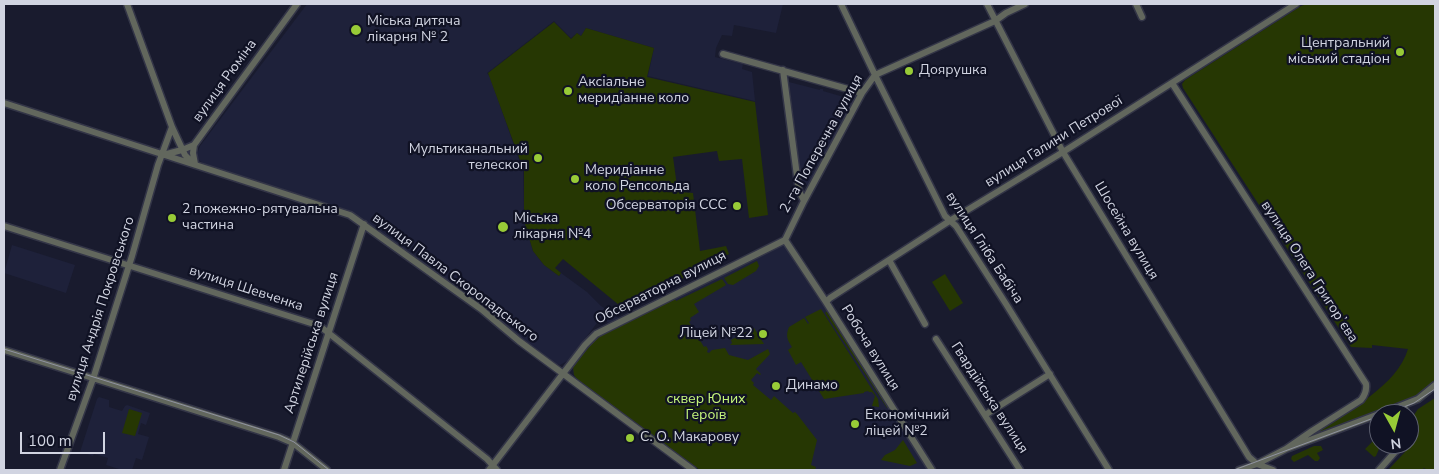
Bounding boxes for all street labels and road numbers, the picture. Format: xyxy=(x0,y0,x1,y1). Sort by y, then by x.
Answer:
street label: вулиця Рюміна xyxy=(189,36,261,126)
street label: 2-га Поперечна вулиця xyxy=(777,72,867,216)
street label: вулиця Галини Петрової xyxy=(982,93,1126,191)
street label: Шосейна вулиця xyxy=(1090,179,1162,283)
street label: вулиця Гліба Бабіча xyxy=(942,189,1026,307)
street label: вулиця Олега Григорʼєва xyxy=(1257,198,1361,346)
street label: вулиця Павла Скоропадського xyxy=(369,210,541,346)
street label: вулиця Андрія Покровського xyxy=(63,215,139,403)
street label: Обсерваторна вулиця xyxy=(593,248,729,328)
street label: вулиця Шевченка xyxy=(187,263,305,315)
street label: Артилерійська вулиця xyxy=(281,270,343,416)
street label: Робоча вулиця xyxy=(837,302,903,394)
street label: Гвардійська вулиця xyxy=(947,339,1031,457)

